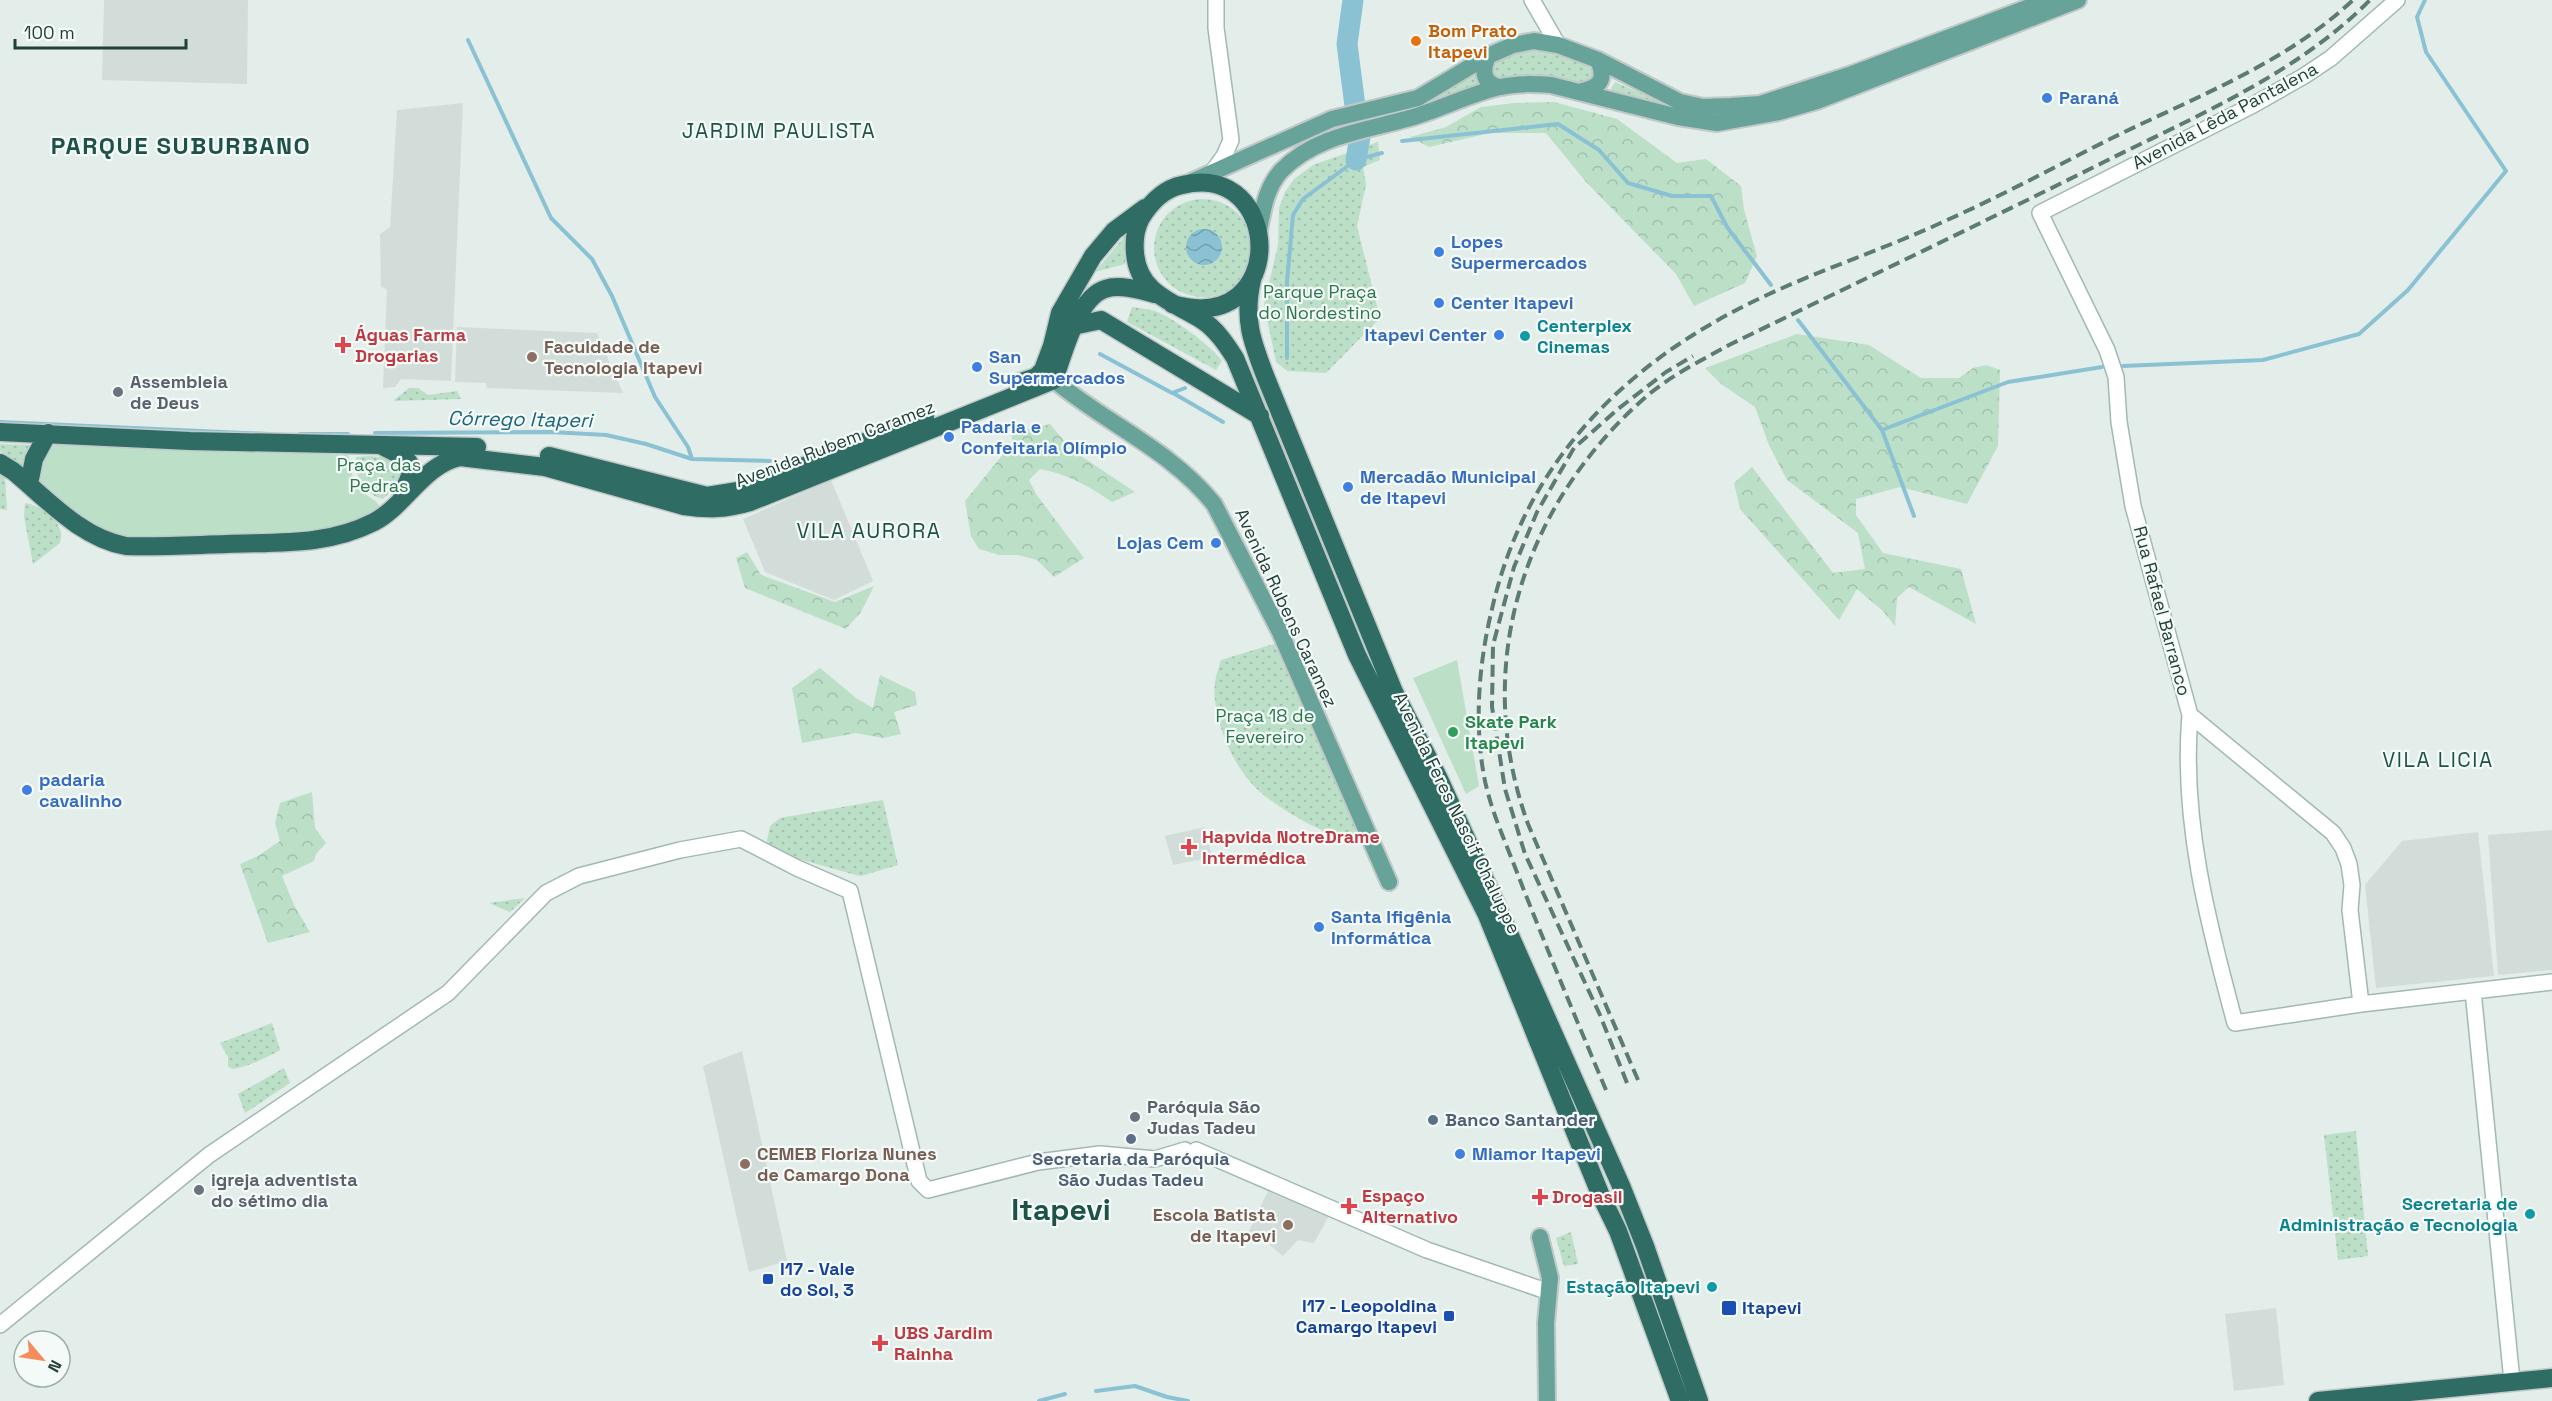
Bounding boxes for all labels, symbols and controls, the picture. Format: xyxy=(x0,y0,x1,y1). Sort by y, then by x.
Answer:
scale bar xyxy=(15,12,186,50)
place label: Bom Prato Itapevi xyxy=(1428,19,1517,63)
text: 100 m xyxy=(24,21,75,44)
marker: Bom Prato Itapevi xyxy=(1409,34,1423,48)
street label: Avenida Lêda Pantalena xyxy=(2128,57,2321,174)
place label: Paraná xyxy=(2059,86,2119,109)
marker: Paraná xyxy=(2040,91,2054,105)
district label: JARDIM PAULISTA xyxy=(682,117,876,144)
district label: PARQUE SUBURBANO xyxy=(51,130,311,161)
place label: Lopes Supermercados xyxy=(1451,230,1587,274)
marker: Lopes Supermercados xyxy=(1432,245,1446,259)
park label: Parque Praça do Nordestino xyxy=(1258,280,1382,324)
place label: Center Itapevi xyxy=(1451,291,1573,314)
marker: Center Itapevi xyxy=(1432,296,1446,310)
place label: Centerplex Cinemas xyxy=(1537,314,1632,358)
place label: Águas Farma Drogarias xyxy=(355,323,467,367)
place label: Itapevi Center xyxy=(1365,323,1487,346)
marker: Itapevi Center xyxy=(1492,328,1506,342)
marker: Centerplex Cinemas xyxy=(1518,329,1532,343)
place label: Faculdade de Tecnologia Itapevi xyxy=(544,335,703,379)
marker: Águas Farma Drogarias xyxy=(336,338,350,352)
place label: San Supermercados xyxy=(989,345,1125,389)
marker: Faculdade de Tecnologia Itapevi xyxy=(525,350,539,364)
marker: San Supermercados xyxy=(970,360,984,374)
place label: Assembleia de Deus xyxy=(130,370,228,414)
marker: Assembleia de Deus xyxy=(111,385,125,399)
street label: Avenida Rubem Caramez xyxy=(732,395,938,492)
water label: Córrego Itaperi xyxy=(447,405,595,433)
place label: Padaria e Confeitaria Olímpio xyxy=(961,415,1127,459)
marker: Padaria e Confeitaria Olímpio xyxy=(942,430,956,444)
park label: Praça das Pedras xyxy=(337,453,421,497)
place label: Mercadão Municipal de Itapevi xyxy=(1360,465,1536,509)
marker: Mercadão Municipal de Itapevi xyxy=(1341,480,1355,494)
street label: Avenida Rubens Caramez xyxy=(1230,505,1343,711)
district label: VILA AURORA xyxy=(797,517,941,544)
street label: Rua Rafael Barranco xyxy=(2129,523,2196,698)
place label: Lojas Cem xyxy=(1117,531,1204,554)
marker: Lojas Cem xyxy=(1209,536,1223,550)
street label: Avenida Feres Nascif Chaluppe xyxy=(1389,688,1526,937)
park label: Praça 18 de Fevereiro xyxy=(1216,704,1314,748)
place label: Skate Park Itapevi xyxy=(1465,710,1557,754)
marker: Skate Park Itapevi xyxy=(1446,725,1460,739)
district label: VILA LICIA xyxy=(2382,746,2494,773)
place label: padaria cavalinho xyxy=(39,768,122,812)
marker: padaria cavalinho xyxy=(20,783,34,797)
place label: Hapvida NotreDrame Intermédica xyxy=(1202,825,1380,869)
marker: Hapvida NotreDrame Intermédica xyxy=(1180,838,1198,856)
place label: Santa Ifigênia Informática xyxy=(1331,905,1452,949)
marker: Santa Ifigênia Informática xyxy=(1312,920,1326,934)
place label: Paróquia São Judas Tadeu xyxy=(1147,1095,1260,1139)
place label: Banco Santander xyxy=(1445,1108,1595,1131)
marker: Paróquia São Judas Tadeu xyxy=(1128,1110,1142,1124)
marker: Banco Santander xyxy=(1426,1113,1440,1127)
marker: Secretaria da Paróquia São Judas Tadeu xyxy=(1124,1132,1138,1146)
place label: CEMEB Floriza Nunes de Camargo Dona xyxy=(757,1142,937,1186)
place label: Miamor Itapevi xyxy=(1472,1142,1601,1165)
place label: Secretaria da Paróquia São Judas Tadeu xyxy=(1032,1147,1230,1191)
marker: Miamor Itapevi xyxy=(1453,1147,1467,1161)
marker: CEMEB Floriza Nunes de Camargo Dona xyxy=(738,1157,752,1171)
place label: igreja adventista do sétimo dia xyxy=(211,1168,358,1212)
marker: igreja adventista do sétimo dia xyxy=(192,1183,206,1197)
place label: Espaço Alternativo xyxy=(1362,1184,1458,1228)
place label: Drogasil xyxy=(1552,1185,1623,1208)
district label: Itapevi xyxy=(1011,1190,1111,1229)
marker: Drogasil xyxy=(1533,1190,1547,1204)
place label: Secretaria de Administração e Tecnologia xyxy=(2279,1192,2519,1236)
marker: Espaço Alternativo xyxy=(1340,1197,1358,1215)
place label: Escola Batista de Itapevi xyxy=(1153,1203,1277,1247)
marker: Secretaria de Administração e Tecnologia xyxy=(2523,1207,2537,1221)
marker: Escola Batista de Itapevi xyxy=(1281,1218,1295,1232)
place label: I17 - Vale do Sol, 3 xyxy=(780,1257,855,1301)
marker: I17 - Vale do Sol, 3 xyxy=(761,1272,775,1286)
place label: Estação Itapevi xyxy=(1566,1275,1700,1298)
marker: Estação Itapevi xyxy=(1705,1280,1719,1294)
place label: I17 - Leopoldina Camargo Itapevi xyxy=(1296,1294,1438,1338)
place label: Itapevi xyxy=(1742,1296,1802,1319)
marker: Itapevi xyxy=(1720,1299,1738,1317)
marker: I17 - Leopoldina Camargo Itapevi xyxy=(1442,1309,1456,1323)
place label: UBS Jardim Rainha xyxy=(894,1321,993,1365)
north arrow xyxy=(12,1329,72,1389)
marker: UBS Jardim Rainha xyxy=(871,1334,889,1352)
text: N xyxy=(43,1356,66,1376)

